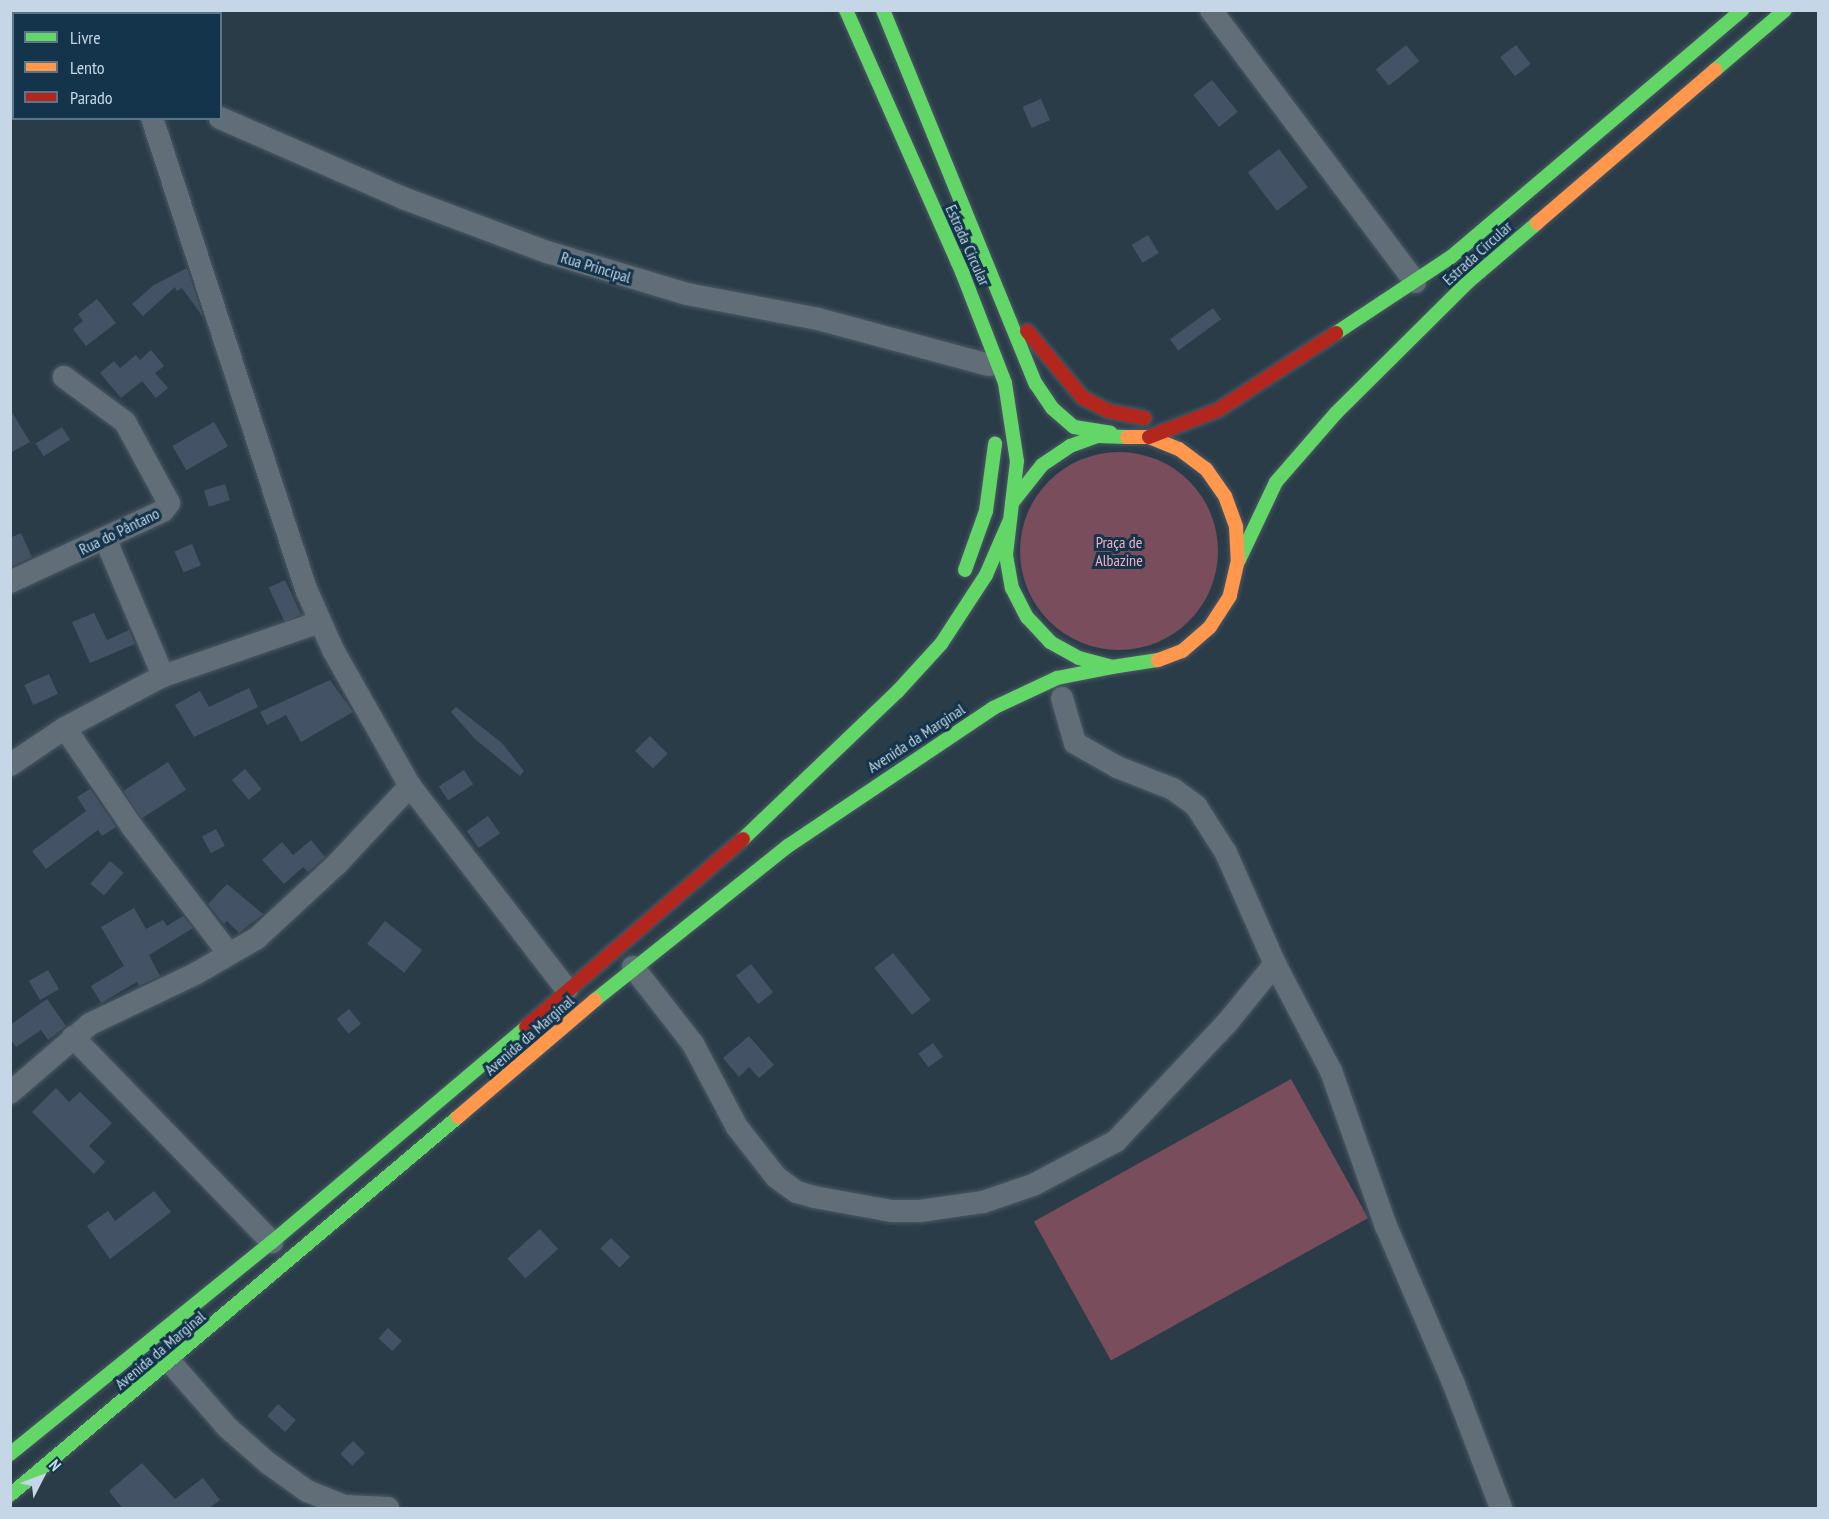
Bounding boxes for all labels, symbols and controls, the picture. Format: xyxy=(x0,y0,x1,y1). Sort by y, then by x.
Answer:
legend xyxy=(12,12,222,120)
text: Livre xyxy=(70,26,101,49)
text: Lento xyxy=(70,56,105,79)
text: Parado xyxy=(70,86,113,109)
street label: Estrada Circular xyxy=(942,202,994,288)
street label: Estrada Circular xyxy=(1438,217,1516,289)
street label: Rua Principal xyxy=(559,247,633,287)
street label: Rua do Pântano xyxy=(76,503,162,559)
park label: Praça de Albazine xyxy=(1095,532,1143,570)
street label: Avenida da Marginal xyxy=(864,699,968,777)
street label: Avenida da Marginal xyxy=(480,991,578,1079)
street label: Avenida da Marginal xyxy=(111,1307,209,1393)
north arrow xyxy=(12,1447,72,1507)
text: N xyxy=(45,1455,66,1475)

